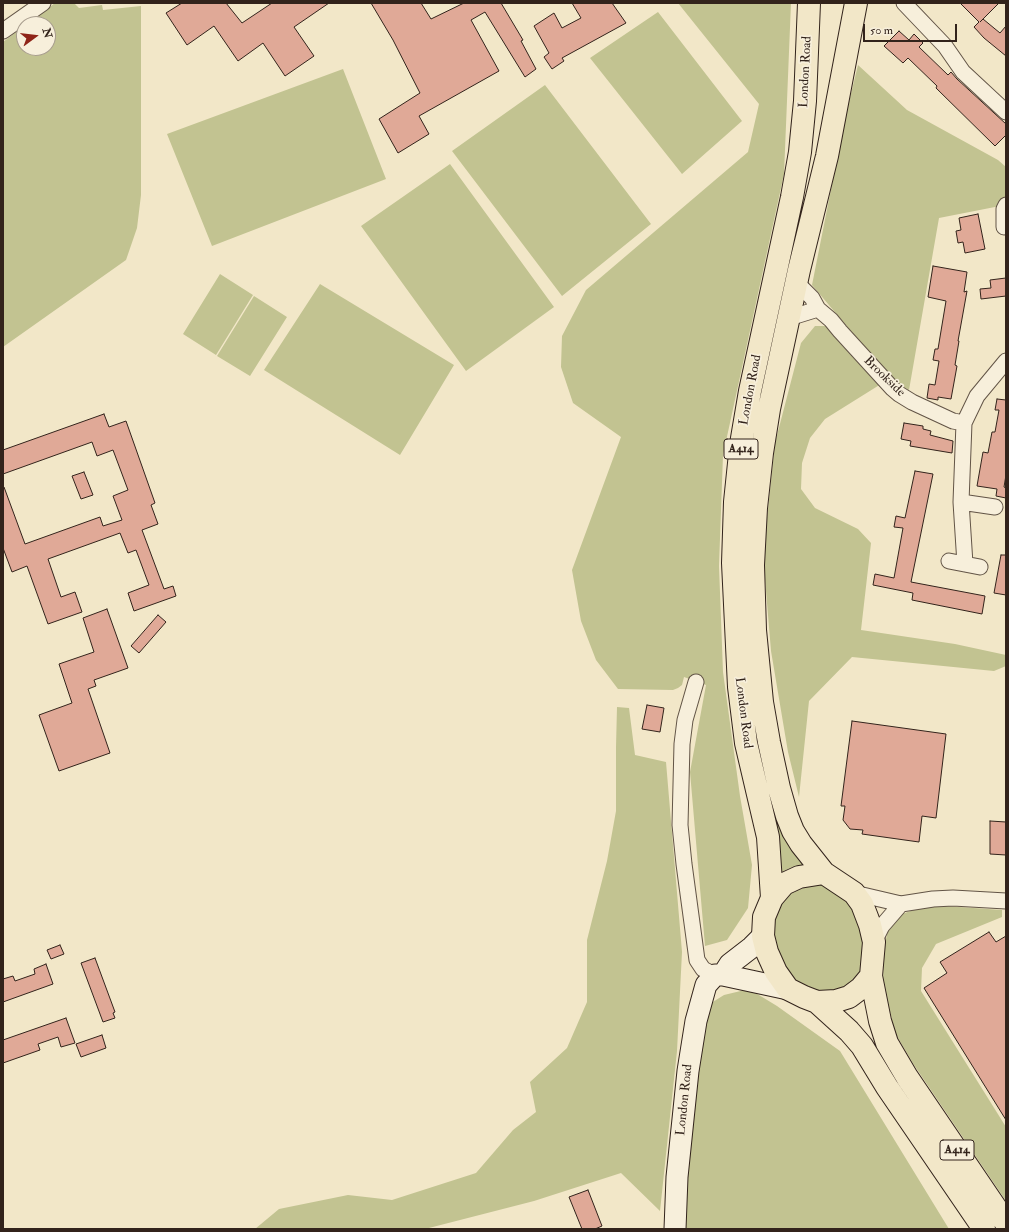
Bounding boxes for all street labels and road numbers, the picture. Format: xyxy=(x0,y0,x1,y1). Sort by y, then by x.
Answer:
street label: London Road xyxy=(796,36,816,108)
street label: London Road xyxy=(737,353,765,427)
street label: Brookside xyxy=(860,353,908,401)
road number: A414 xyxy=(724,439,758,459)
street label: London Road xyxy=(731,676,755,750)
street label: London Road xyxy=(673,1064,697,1136)
road number: A414 xyxy=(940,1140,974,1160)

